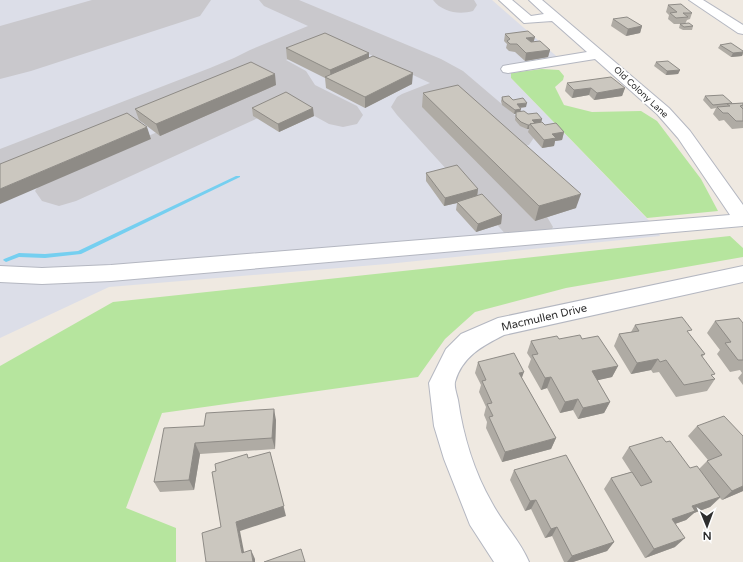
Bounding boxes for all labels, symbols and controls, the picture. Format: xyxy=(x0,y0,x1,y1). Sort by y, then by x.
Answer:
street label: Old Colony Lane xyxy=(611,64,670,120)
street label: Macmullen Drive xyxy=(500,301,588,334)
north arrow xyxy=(687,506,727,546)
text: N xyxy=(703,529,712,542)

